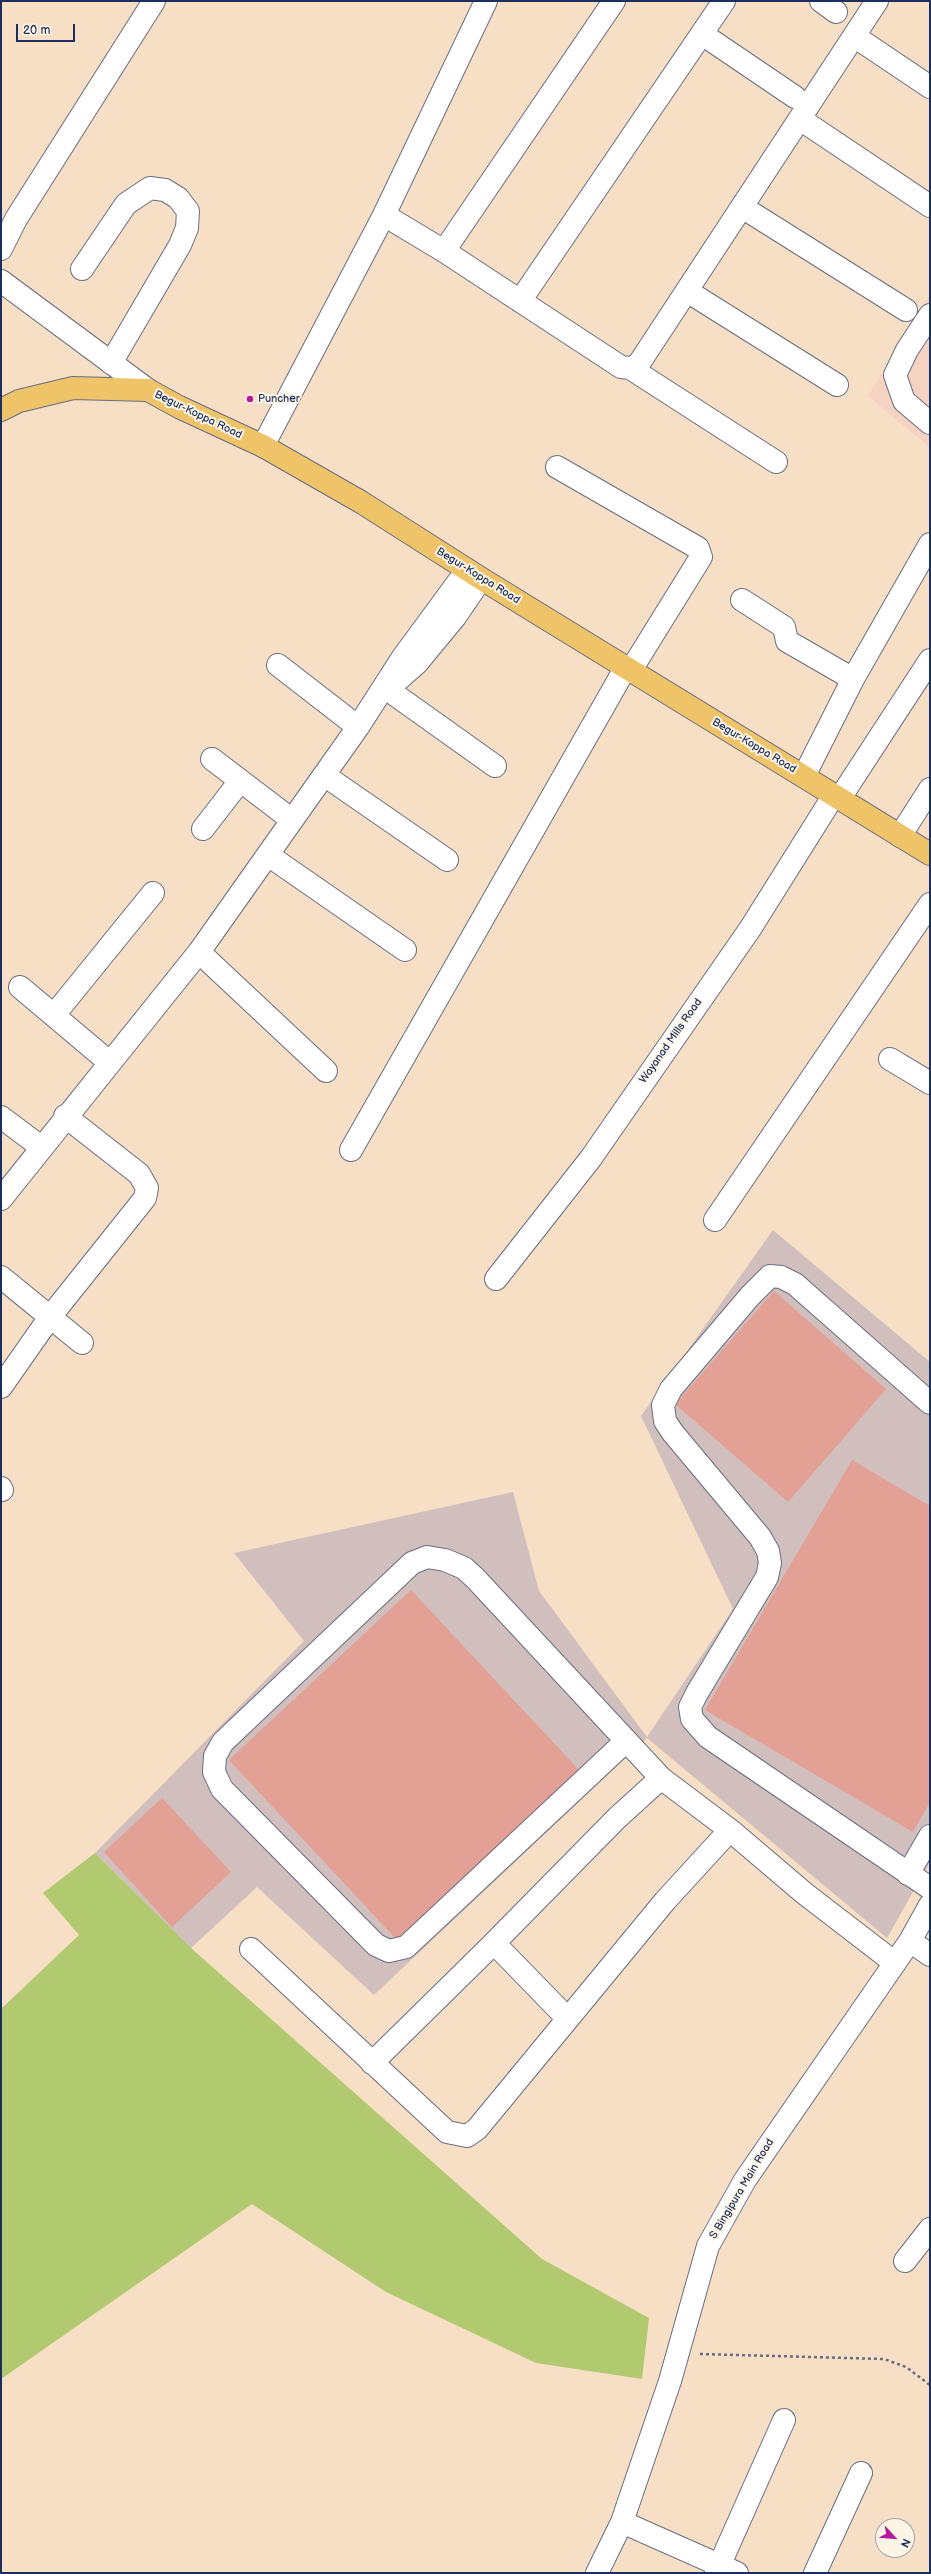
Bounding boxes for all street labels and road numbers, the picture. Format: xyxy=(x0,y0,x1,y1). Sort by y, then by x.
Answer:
street label: Begur-Koppa Road xyxy=(152,388,244,442)
street label: Begur-Koppa Road xyxy=(434,545,522,607)
street label: Begur-Koppa Road xyxy=(709,716,799,776)
street label: Wayanad Mills Road xyxy=(637,996,705,1086)
street label: S Bingipura Main Road xyxy=(707,2137,777,2241)

